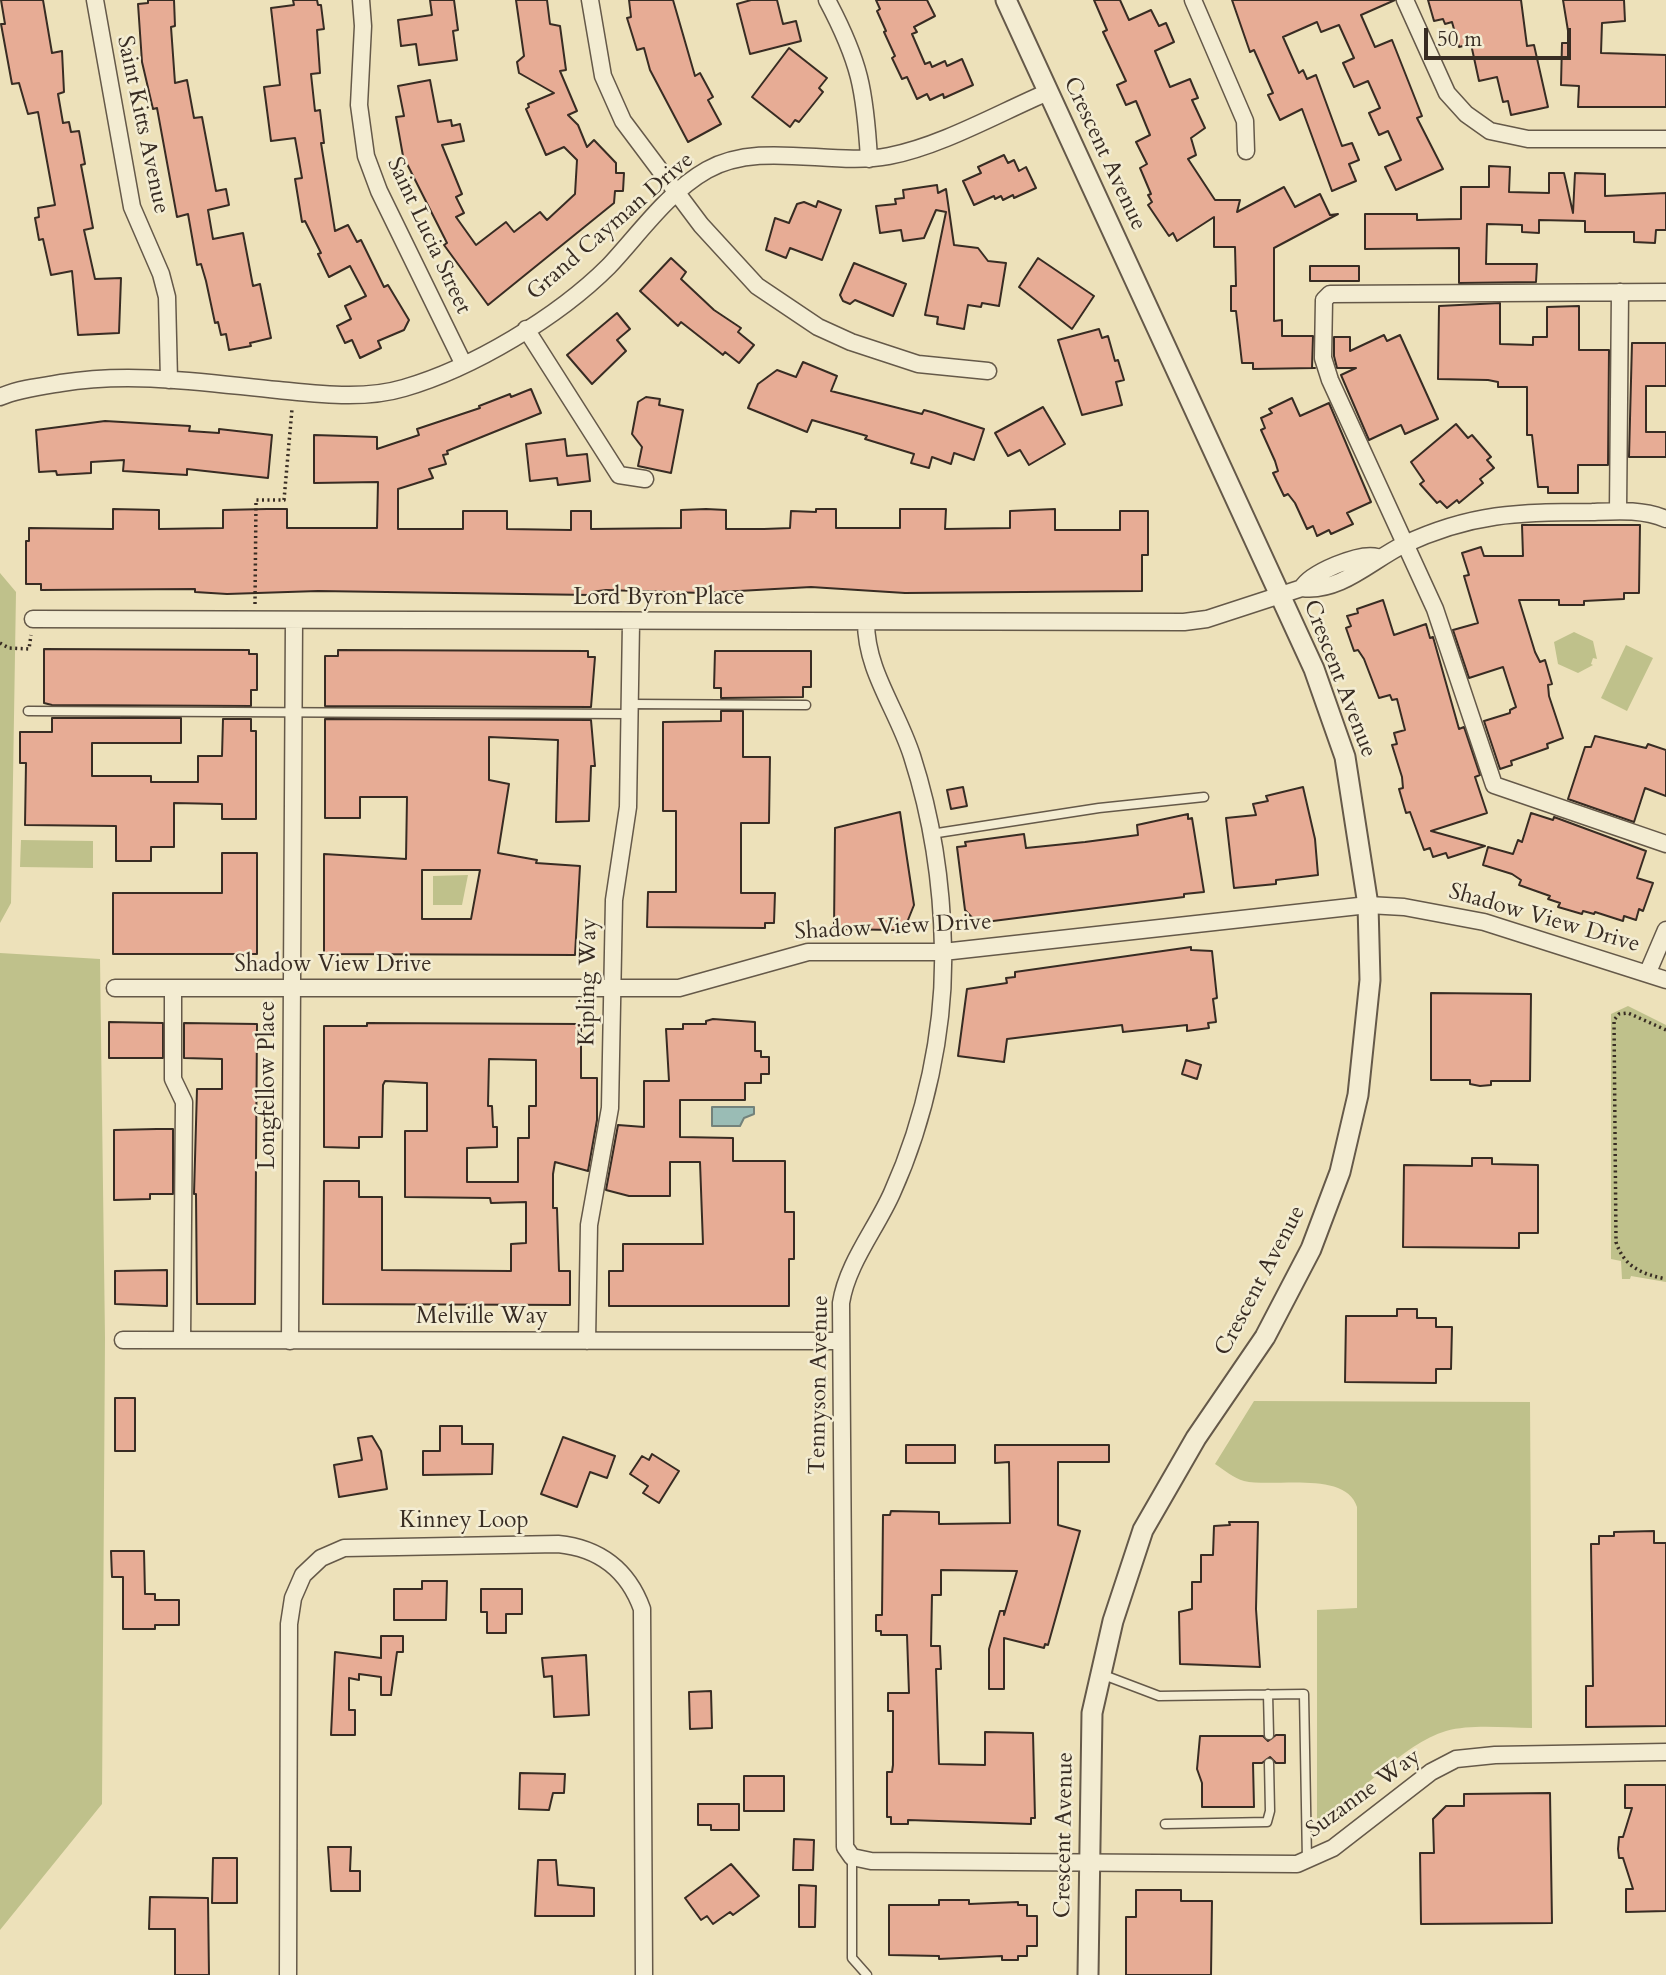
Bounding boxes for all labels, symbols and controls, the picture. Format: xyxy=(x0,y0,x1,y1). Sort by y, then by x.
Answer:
scale bar xyxy=(1428,14,1575,58)
text: 50 m xyxy=(1437,25,1482,54)
street label: Saint Kitts Avenue xyxy=(110,34,174,216)
street label: Crescent Avenue xyxy=(1056,73,1152,235)
street label: Grand Cayman Drive xyxy=(522,147,700,307)
street label: Saint Lucia Street xyxy=(380,153,476,319)
street label: Lord Byron Place xyxy=(573,585,745,613)
street label: Crescent Avenue xyxy=(1296,597,1382,761)
street label: Shadow View Drive xyxy=(1445,879,1643,959)
street label: Shadow View Drive xyxy=(794,909,992,947)
street label: Kipling Way xyxy=(574,918,604,1046)
street label: Shadow View Drive xyxy=(234,952,432,980)
street label: Longfellow Place xyxy=(255,1001,283,1169)
street label: Crescent Avenue xyxy=(1210,1201,1312,1361)
street label: Tennyson Avenue xyxy=(805,1295,835,1475)
street label: Melville Way xyxy=(416,1304,548,1332)
street label: Kinney Loop xyxy=(399,1508,529,1536)
street label: Suzanne Way xyxy=(1301,1743,1427,1845)
street label: Crescent Avenue xyxy=(1050,1752,1080,1918)

